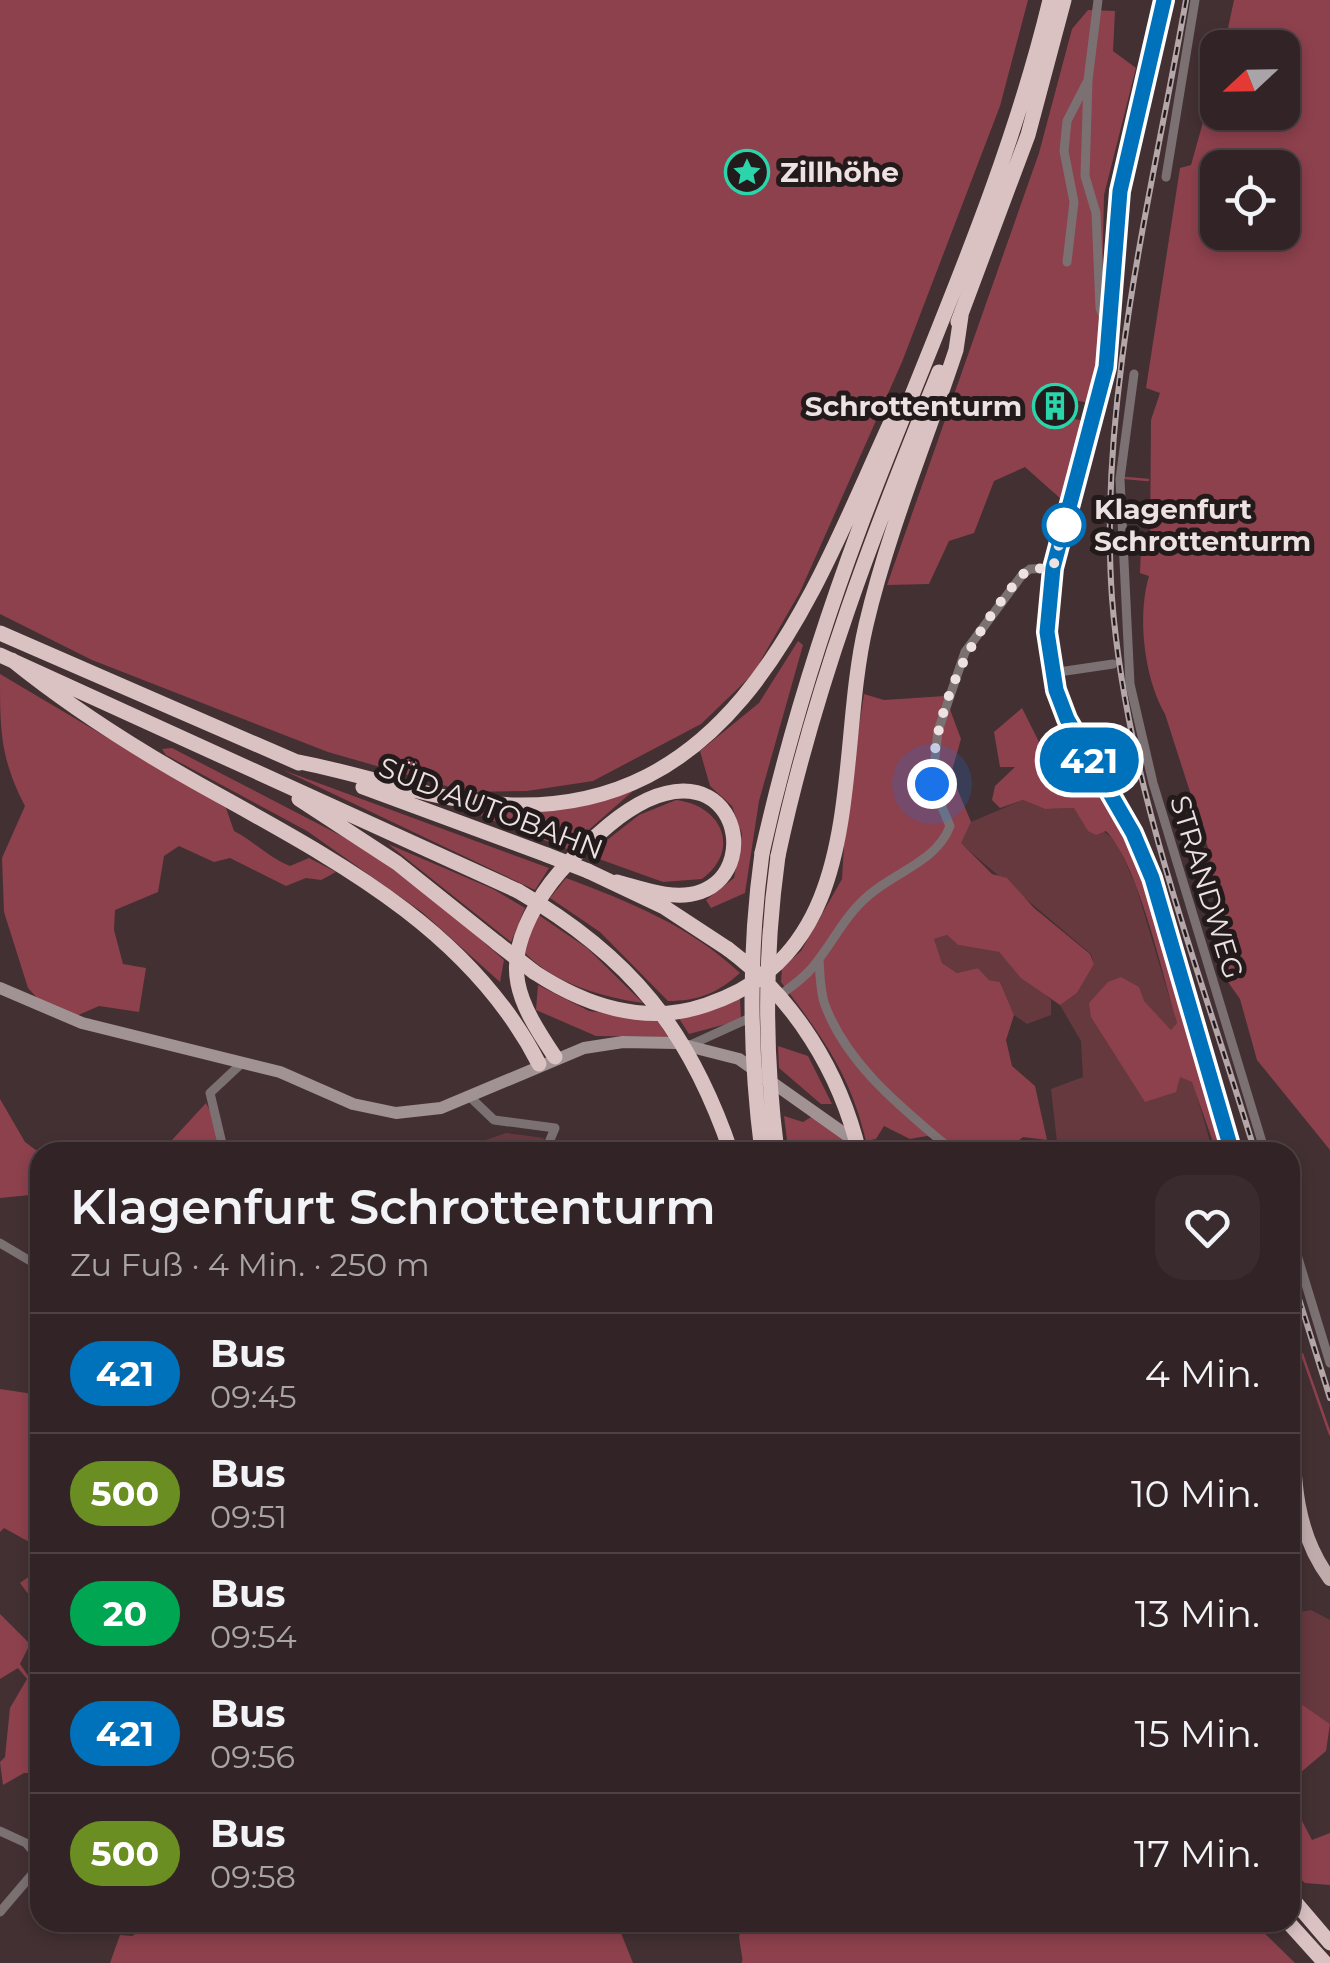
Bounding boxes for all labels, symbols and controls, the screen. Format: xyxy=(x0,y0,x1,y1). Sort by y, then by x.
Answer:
north arrow xyxy=(1200,30,1300,130)
map controls xyxy=(1200,30,1300,250)
place icon: Zillhöhe xyxy=(724,149,770,195)
button: locate xyxy=(1200,150,1300,250)
place label: Zillhöhe xyxy=(780,155,899,189)
building icon: Schrottenturm xyxy=(1032,383,1078,429)
place label: Schrottenturm xyxy=(805,389,1022,423)
place label: Klagenfurt Schrottenturm xyxy=(1094,492,1311,558)
marker: Klagenfurt Schrottenturm xyxy=(1043,504,1085,546)
line badge: 421 xyxy=(1032,728,1146,792)
text: 421 xyxy=(1060,739,1118,782)
street label: SÜD AUTOBAHN xyxy=(374,750,608,866)
your location xyxy=(907,759,957,809)
street label: STRANDWEG xyxy=(1163,791,1251,983)
button: heart xyxy=(1155,1175,1260,1280)
text: Klagenfurt Schrottenturm xyxy=(70,1178,716,1236)
text: Zu Fuß · 4 Min. · 250 m xyxy=(70,1245,430,1284)
text: Bus xyxy=(210,1330,285,1377)
text: 4 Min. xyxy=(1145,1350,1260,1397)
text: 421 xyxy=(96,1352,154,1395)
text: 09:45 xyxy=(210,1377,297,1416)
text: Bus xyxy=(210,1450,285,1497)
text: 10 Min. xyxy=(1131,1470,1260,1517)
text: 500 xyxy=(91,1472,159,1515)
text: 09:51 xyxy=(210,1497,287,1536)
text: Bus xyxy=(210,1570,285,1617)
text: 13 Min. xyxy=(1135,1590,1260,1637)
text: 20 xyxy=(103,1592,147,1635)
text: 09:54 xyxy=(210,1617,297,1656)
text: Bus xyxy=(210,1690,285,1737)
text: 15 Min. xyxy=(1135,1710,1260,1757)
text: 421 xyxy=(96,1712,154,1755)
text: 09:56 xyxy=(210,1737,295,1776)
text: Bus xyxy=(210,1810,285,1857)
text: 17 Min. xyxy=(1134,1830,1260,1877)
text: 500 xyxy=(91,1832,159,1875)
text: 09:58 xyxy=(210,1857,296,1896)

